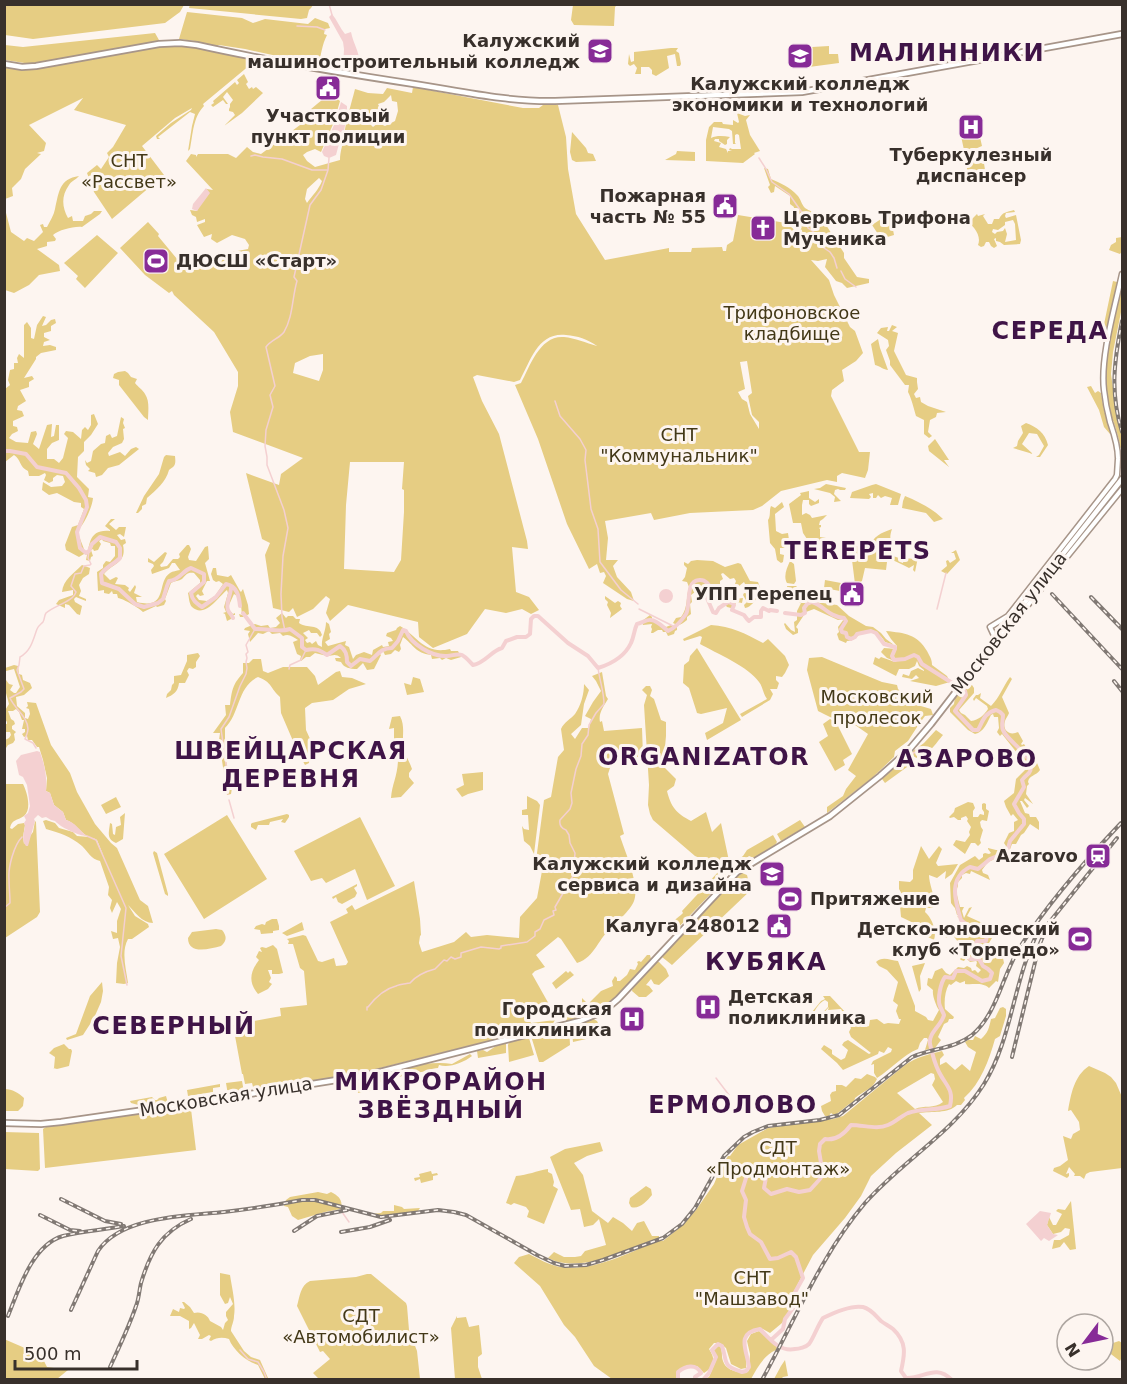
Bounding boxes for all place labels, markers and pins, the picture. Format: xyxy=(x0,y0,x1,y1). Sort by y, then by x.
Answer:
place label: Калужский машиностроительный колледж xyxy=(247,30,580,72)
school or university icon: Калужский машиностроительный колледж xyxy=(585,36,615,66)
school or university icon: Калужский колледж экономики и технологий xyxy=(785,41,815,71)
public building icon: Участковый пункт полиции xyxy=(313,73,343,103)
place label: Калужский колледж экономики и технологий xyxy=(672,73,928,115)
place label: Участковый пункт полиции xyxy=(251,105,405,147)
hospital icon: Туберкулезный диспансер xyxy=(956,112,986,142)
place label: Туберкулезный диспансер xyxy=(890,144,1052,186)
place label: Пожарная часть № 55 xyxy=(590,185,706,227)
public building icon: Пожарная часть № 55 xyxy=(710,191,740,221)
place label: Церковь Трифона Мученика xyxy=(783,207,971,249)
church icon: Церковь Трифона Мученика xyxy=(748,213,778,243)
sports icon: ДЮСШ «Старт» xyxy=(141,246,171,276)
place label: ДЮСШ «Старт» xyxy=(176,250,337,271)
public building icon: УПП Терепец xyxy=(837,579,867,609)
place label: УПП Терепец xyxy=(694,583,832,604)
station icon: Azarovo xyxy=(1083,841,1113,871)
place label: Azarovo xyxy=(996,845,1078,866)
place label: Калужский колледж сервиса и дизайна xyxy=(532,853,752,895)
school or university icon: Калужский колледж сервиса и дизайна xyxy=(757,859,787,889)
sports icon: Притяжение xyxy=(775,884,805,914)
place label: Притяжение xyxy=(810,888,940,909)
public building icon: Калуга 248012 xyxy=(764,911,794,941)
place label: Калуга 248012 xyxy=(605,915,760,936)
place label: Детско-юношеский клуб «Торпедо» xyxy=(857,918,1060,960)
sports icon: Детско-юношеский клуб «Торпедо» xyxy=(1065,924,1095,954)
place label: Детская поликлиника xyxy=(728,986,866,1028)
hospital icon: Детская поликлиника xyxy=(693,992,723,1022)
place label: Городская поликлиника xyxy=(474,998,612,1040)
hospital icon: Городская поликлиника xyxy=(617,1004,647,1034)

